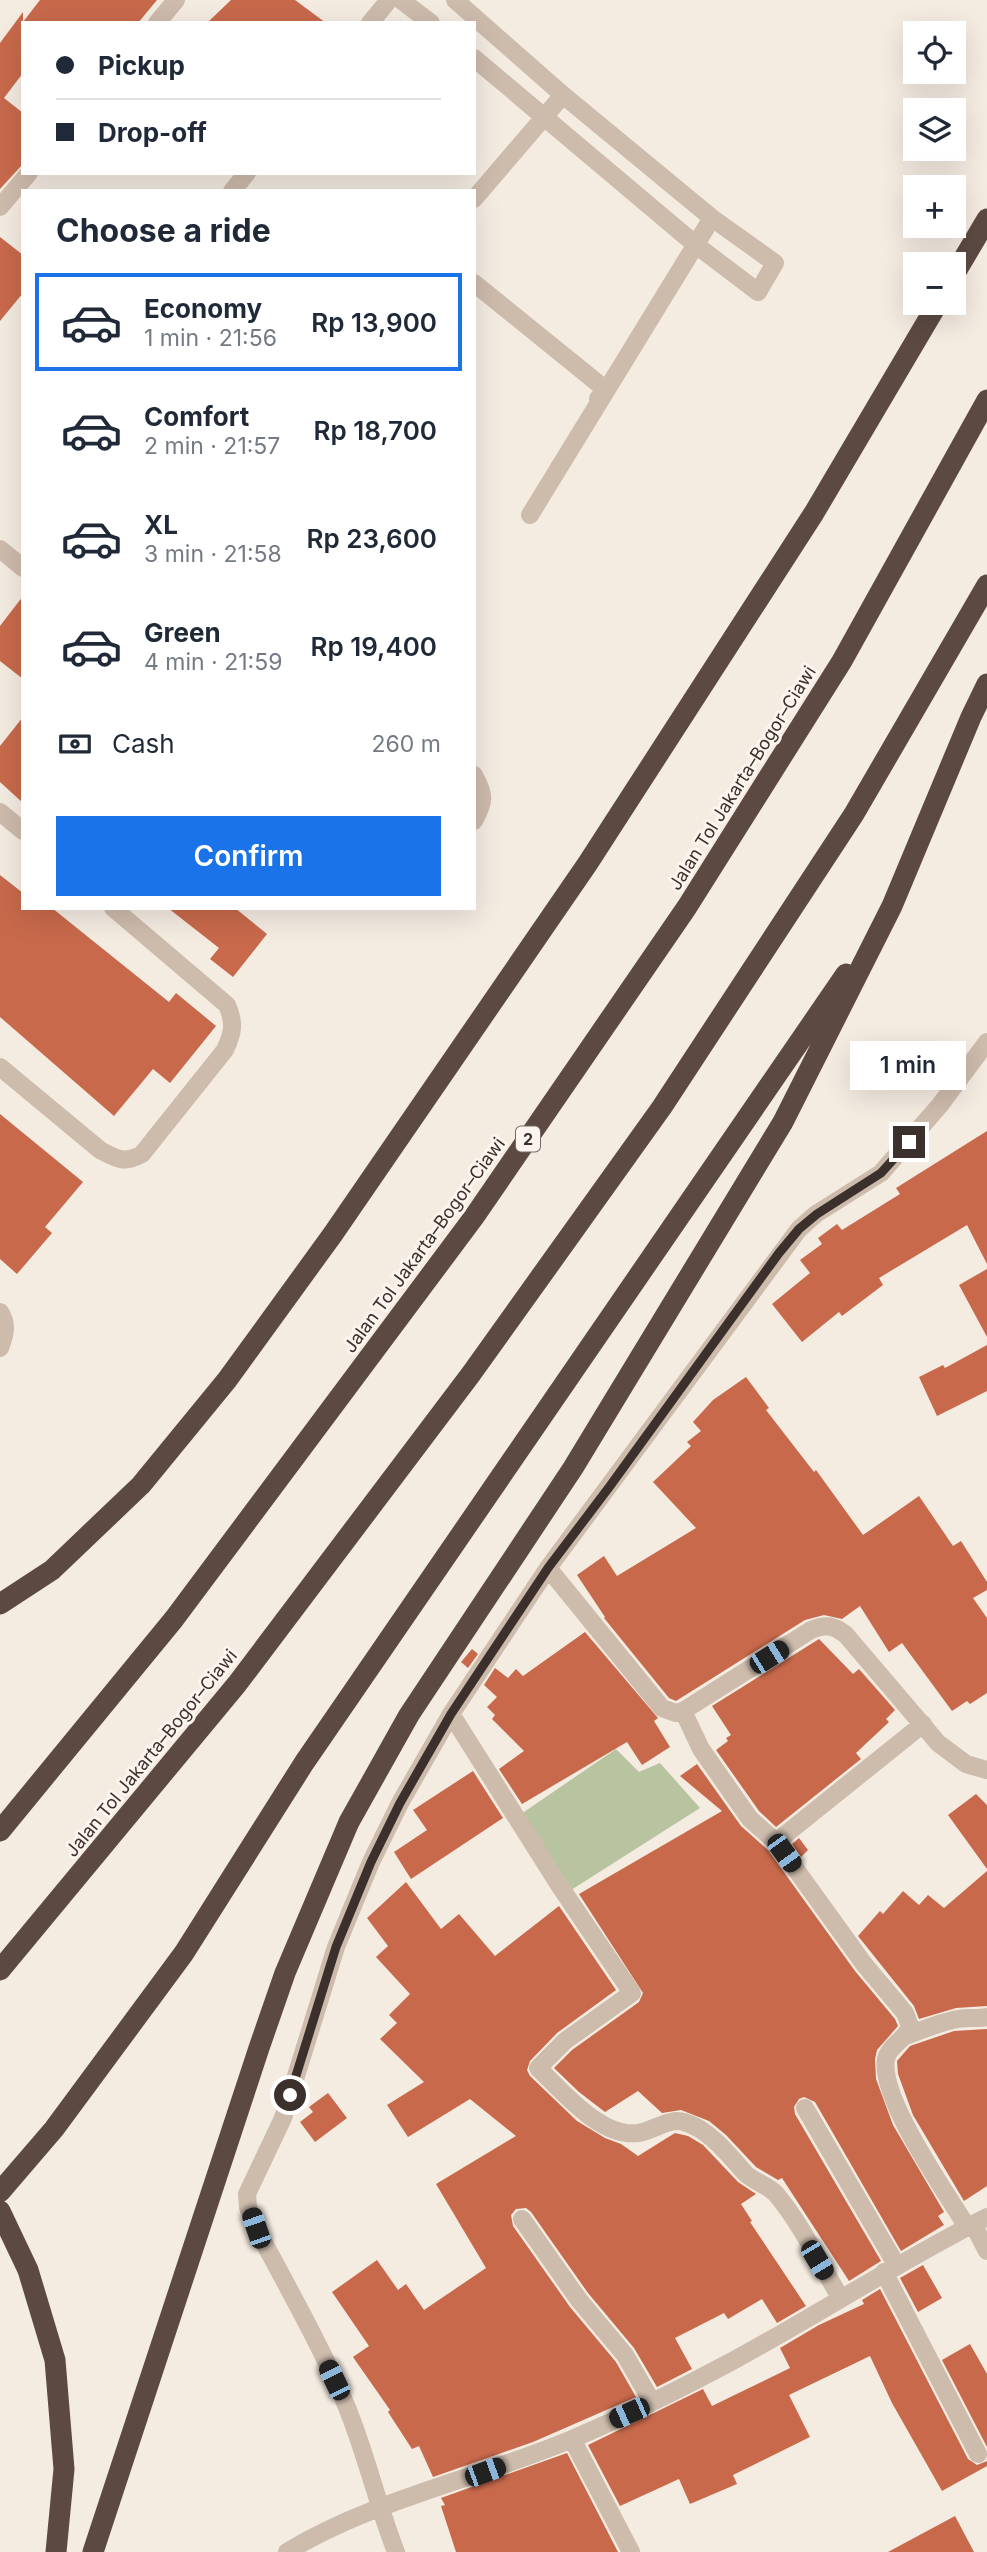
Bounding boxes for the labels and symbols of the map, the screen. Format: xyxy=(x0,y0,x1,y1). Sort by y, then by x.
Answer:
street label: Jalan Tol Jakarta–Bogor–Ciawi xyxy=(664,662,820,894)
callout: 1 min xyxy=(851,1040,967,1090)
road number: 2 xyxy=(516,1126,540,1152)
route end xyxy=(893,1126,925,1158)
street label: Jalan Tol Jakarta–Bogor–Ciawi xyxy=(339,1134,509,1356)
car xyxy=(746,1637,793,1677)
street label: Jalan Tol Jakarta–Bogor–Ciawi xyxy=(61,1645,241,1861)
car xyxy=(764,1830,805,1876)
route start xyxy=(274,2079,306,2111)
car xyxy=(240,2205,273,2251)
car xyxy=(798,2237,837,2283)
car xyxy=(316,2357,353,2403)
car xyxy=(606,2395,653,2431)
car xyxy=(462,2455,509,2489)

